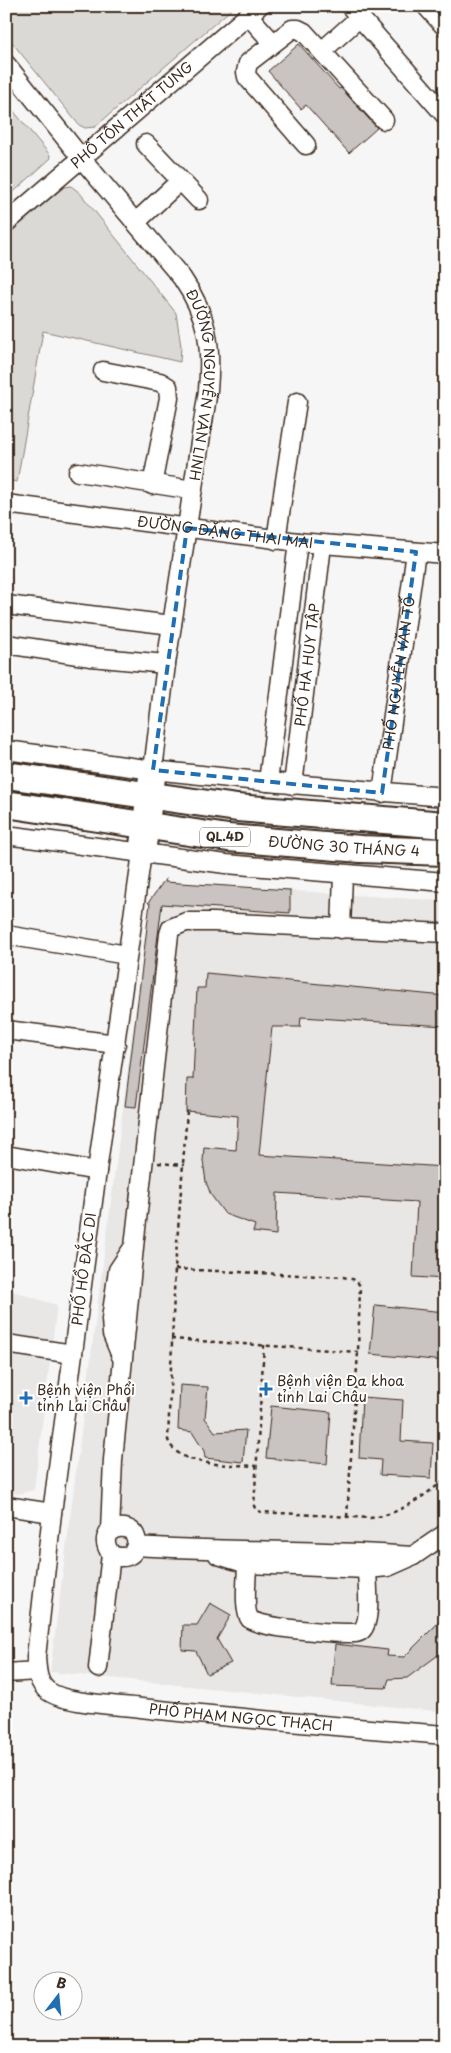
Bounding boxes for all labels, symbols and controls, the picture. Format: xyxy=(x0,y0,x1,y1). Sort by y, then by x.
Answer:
street label: PHỐ TÔN THẤT TÙNG xyxy=(66,56,197,173)
street label: ĐƯỜNG NGUYỄN VĂN LINH xyxy=(181,285,220,482)
street label: ĐƯỜNG ĐẶNG THAI MAI xyxy=(136,510,314,553)
street label: PHỐ NGUYỄN VĂN TỐ xyxy=(377,595,420,751)
street label: PHỐ HÀ HUY TẬP xyxy=(289,602,325,728)
road number: QL.4D xyxy=(200,828,250,846)
street label: ĐƯỜNG 30 THÁNG 4 xyxy=(267,830,420,861)
street label: PHỐ HỒ ĐẮC DI xyxy=(64,1211,101,1327)
place label: Bệnh viện Đa khoa tỉnh Lai Châu xyxy=(277,1370,404,1407)
place label: Bệnh viện Phổi tỉnh Lai Châu xyxy=(37,1379,135,1416)
marker: Bệnh viện Đa khoa tỉnh Lai Châu xyxy=(259,1382,273,1396)
marker: Bệnh viện Phổi tỉnh Lai Châu xyxy=(19,1391,33,1405)
street label: PHỐ PHẠM NGỌC THẠCH xyxy=(148,1698,334,1736)
north arrow xyxy=(32,1970,82,2020)
text: B xyxy=(54,1972,69,1994)

